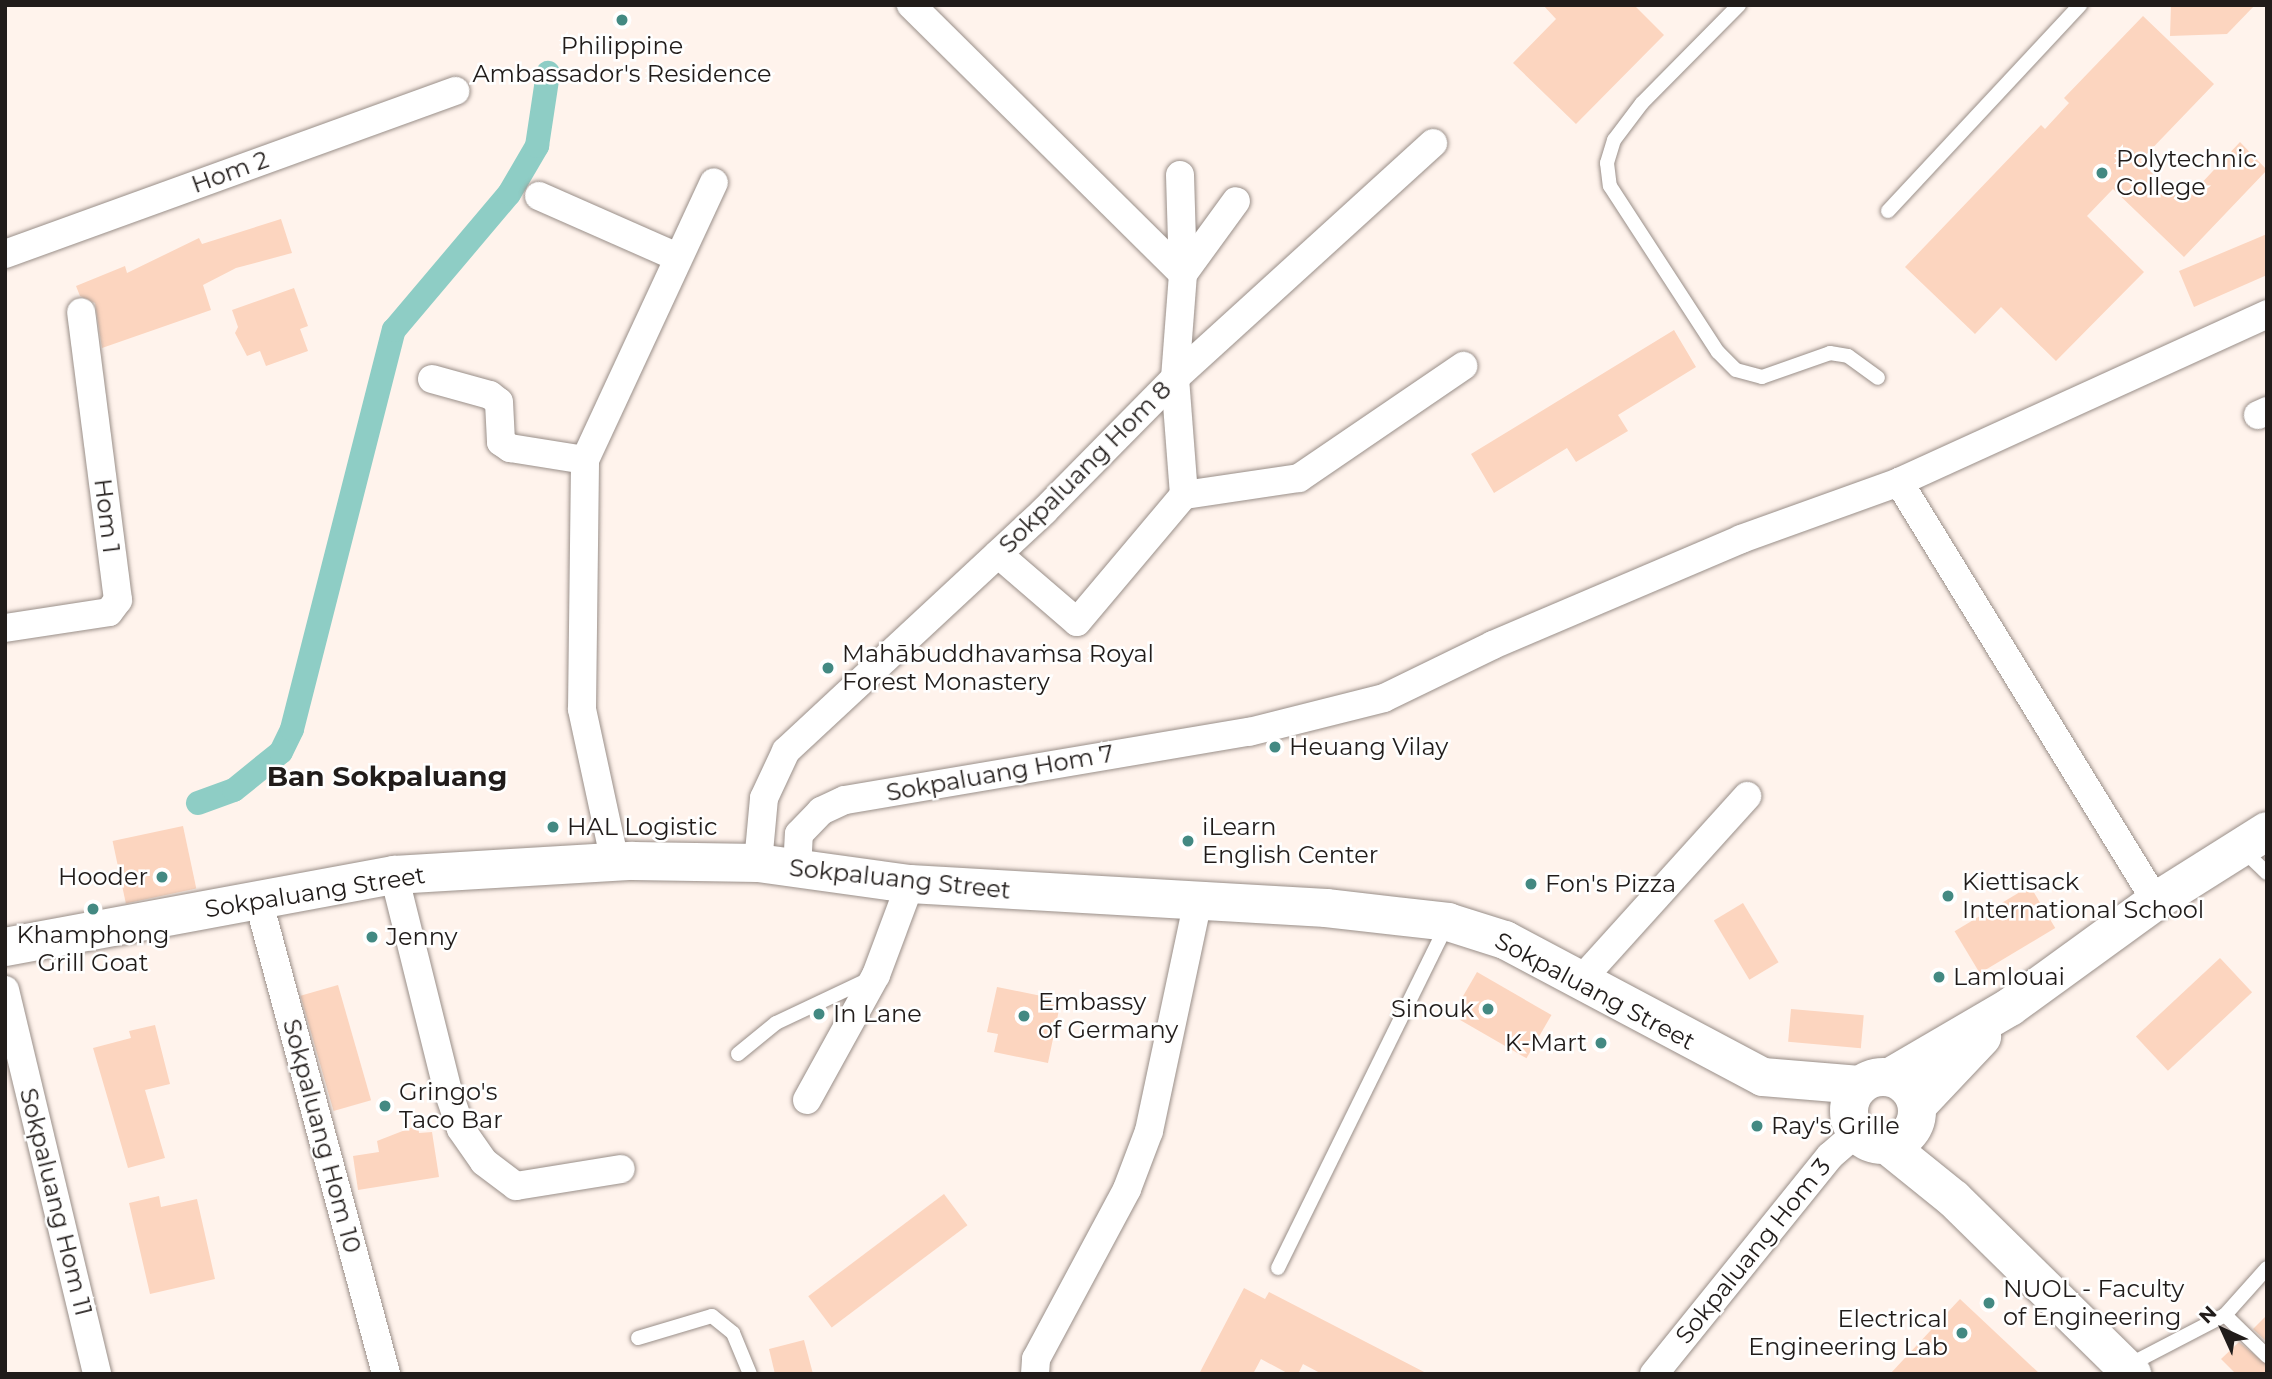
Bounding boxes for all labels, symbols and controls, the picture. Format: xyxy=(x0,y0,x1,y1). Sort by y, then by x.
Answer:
marker: Philippine Ambassador's Residence xyxy=(614,12,630,28)
place label: Philippine Ambassador's Residence xyxy=(472,32,772,88)
street label: Hom 2 xyxy=(188,145,272,199)
place label: Polytechnic College xyxy=(2116,145,2257,201)
marker: Polytechnic College xyxy=(2094,165,2110,181)
street label: Sokpaluang Hom 8 xyxy=(993,375,1177,559)
street label: Hom 1 xyxy=(88,477,126,555)
place label: Mahābuddhavaṁsa Royal Forest Monastery xyxy=(842,640,1154,696)
marker: Mahābuddhavaṁsa Royal Forest Monastery xyxy=(820,660,836,676)
place label: Heuang Vilay xyxy=(1289,733,1448,761)
street label: Sokpaluang Hom 7 xyxy=(884,739,1116,807)
marker: Heuang Vilay xyxy=(1267,739,1283,755)
district label: Ban Sokpaluang xyxy=(267,759,507,793)
place label: HAL Logistic xyxy=(567,813,717,841)
place label: iLearn English Center xyxy=(1202,813,1378,869)
marker: HAL Logistic xyxy=(545,819,561,835)
marker: iLearn English Center xyxy=(1180,833,1196,849)
street label: Sokpaluang Street xyxy=(788,853,1012,905)
street label: Sokpaluang Street xyxy=(203,860,427,924)
place label: Hooder xyxy=(58,863,148,891)
place label: Kiettisack International School xyxy=(1962,868,2204,924)
marker: Hooder xyxy=(154,869,170,885)
place label: Fon's Pizza xyxy=(1545,870,1676,898)
marker: Fon's Pizza xyxy=(1523,876,1539,892)
marker: Kiettisack International School xyxy=(1940,888,1956,904)
marker: Khamphong Grill Goat xyxy=(85,901,101,917)
place label: Khamphong Grill Goat xyxy=(16,921,170,977)
place label: Jenny xyxy=(386,923,458,951)
street label: Sokpaluang Street xyxy=(1490,926,1700,1056)
marker: Jenny xyxy=(364,929,380,945)
place label: Lamlouai xyxy=(1953,963,2065,991)
marker: Lamlouai xyxy=(1931,969,1947,985)
place label: Embassy of Germany xyxy=(1038,988,1178,1044)
place label: Sinouk xyxy=(1391,995,1474,1023)
place label: In Lane xyxy=(833,1000,922,1028)
marker: Sinouk xyxy=(1480,1001,1496,1017)
marker: In Lane xyxy=(811,1006,827,1022)
marker: Embassy of Germany xyxy=(1016,1008,1032,1024)
street label: Sokpaluang Hom 10 xyxy=(277,1016,367,1256)
place label: K-Mart xyxy=(1505,1029,1587,1057)
marker: K-Mart xyxy=(1593,1035,1609,1051)
place label: Gringo's Taco Bar xyxy=(399,1078,503,1134)
street label: Sokpaluang Hom 11 xyxy=(14,1085,98,1319)
marker: Gringo's Taco Bar xyxy=(377,1098,393,1114)
place label: Ray's Grille xyxy=(1771,1112,1900,1140)
marker: Ray's Grille xyxy=(1749,1118,1765,1134)
street label: Sokpaluang Hom 3 xyxy=(1669,1153,1837,1349)
place label: NUOL - Faculty of Engineering xyxy=(2003,1275,2184,1331)
marker: NUOL - Faculty of Engineering xyxy=(1981,1295,1997,1311)
north arrow xyxy=(2188,1295,2258,1365)
text: N xyxy=(2194,1301,2221,1328)
place label: Electrical Engineering Lab xyxy=(1748,1305,1948,1361)
marker: Electrical Engineering Lab xyxy=(1954,1325,1970,1341)

